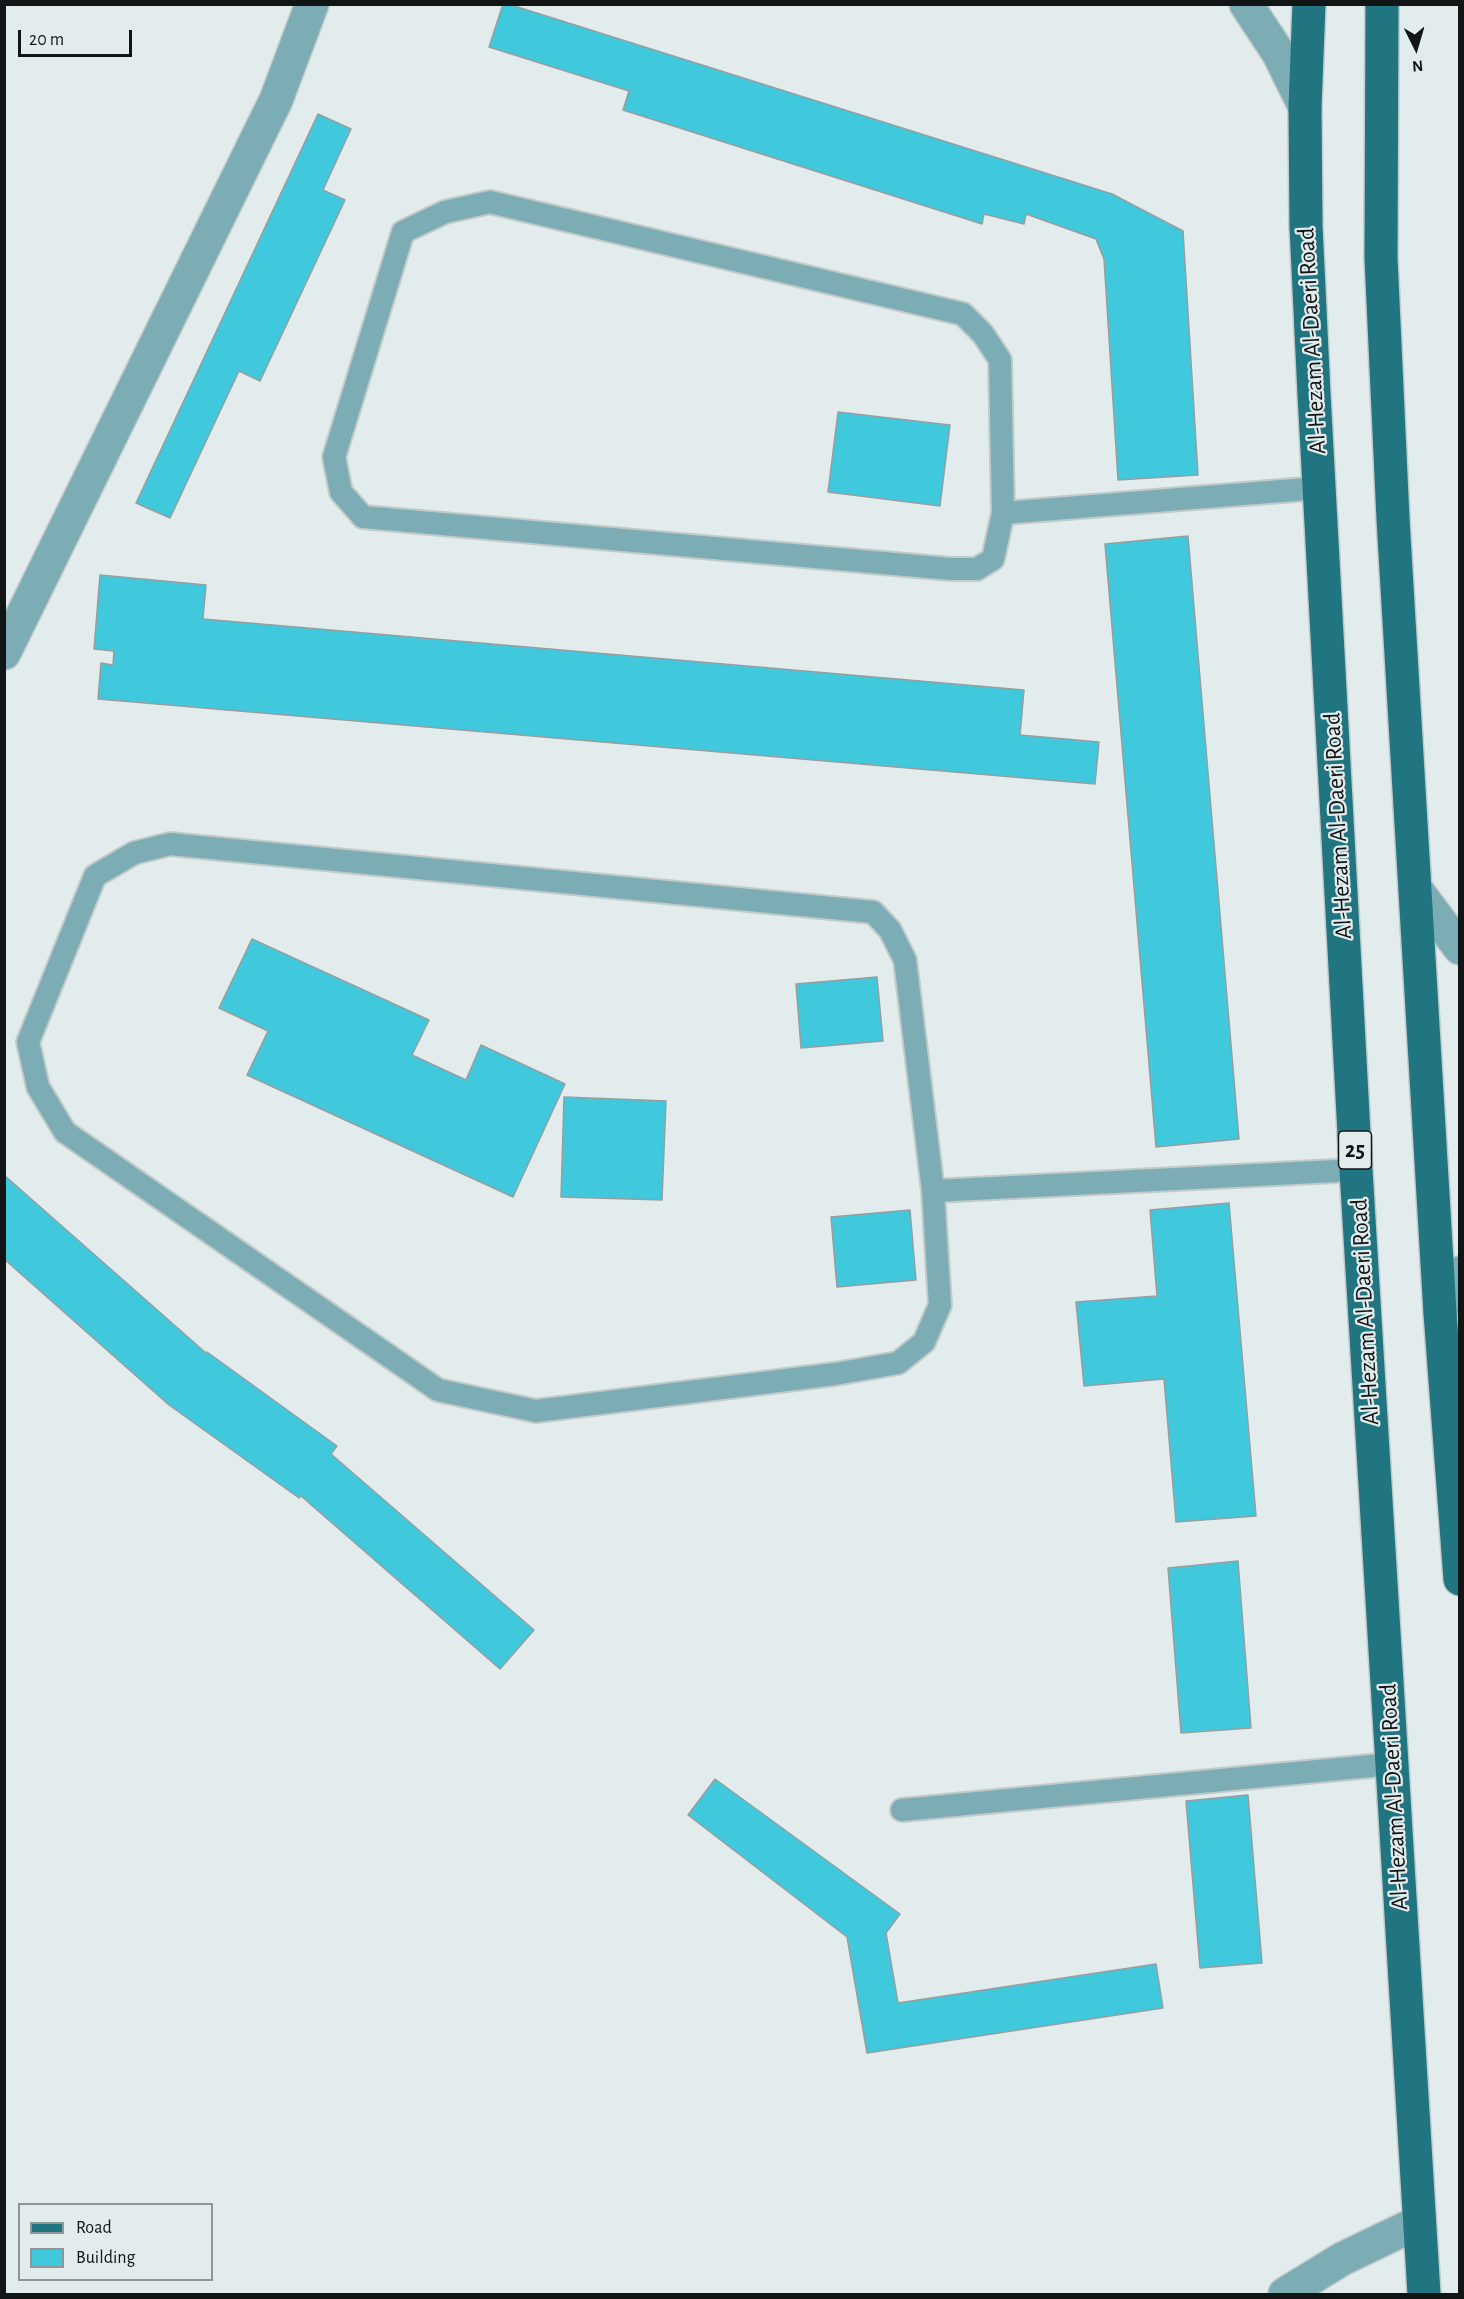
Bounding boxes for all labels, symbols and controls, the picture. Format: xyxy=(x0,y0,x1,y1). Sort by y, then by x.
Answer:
scale bar xyxy=(21,18,135,56)
north arrow xyxy=(1386,18,1446,78)
text: 20 m xyxy=(29,31,64,49)
text: N xyxy=(1411,57,1424,74)
street label: Al-Hezam Al-Daeri Road xyxy=(1292,227,1332,455)
street label: Al-Hezam Al-Daeri Road xyxy=(1318,712,1358,940)
road number: 25 xyxy=(1338,1131,1372,1169)
street label: Al-Hezam Al-Daeri Road xyxy=(1345,1198,1385,1426)
street label: Al-Hezam Al-Daeri Road xyxy=(1374,1683,1414,1911)
legend xyxy=(18,2203,213,2281)
text: Road xyxy=(76,2219,112,2237)
text: Building xyxy=(76,2249,135,2267)

